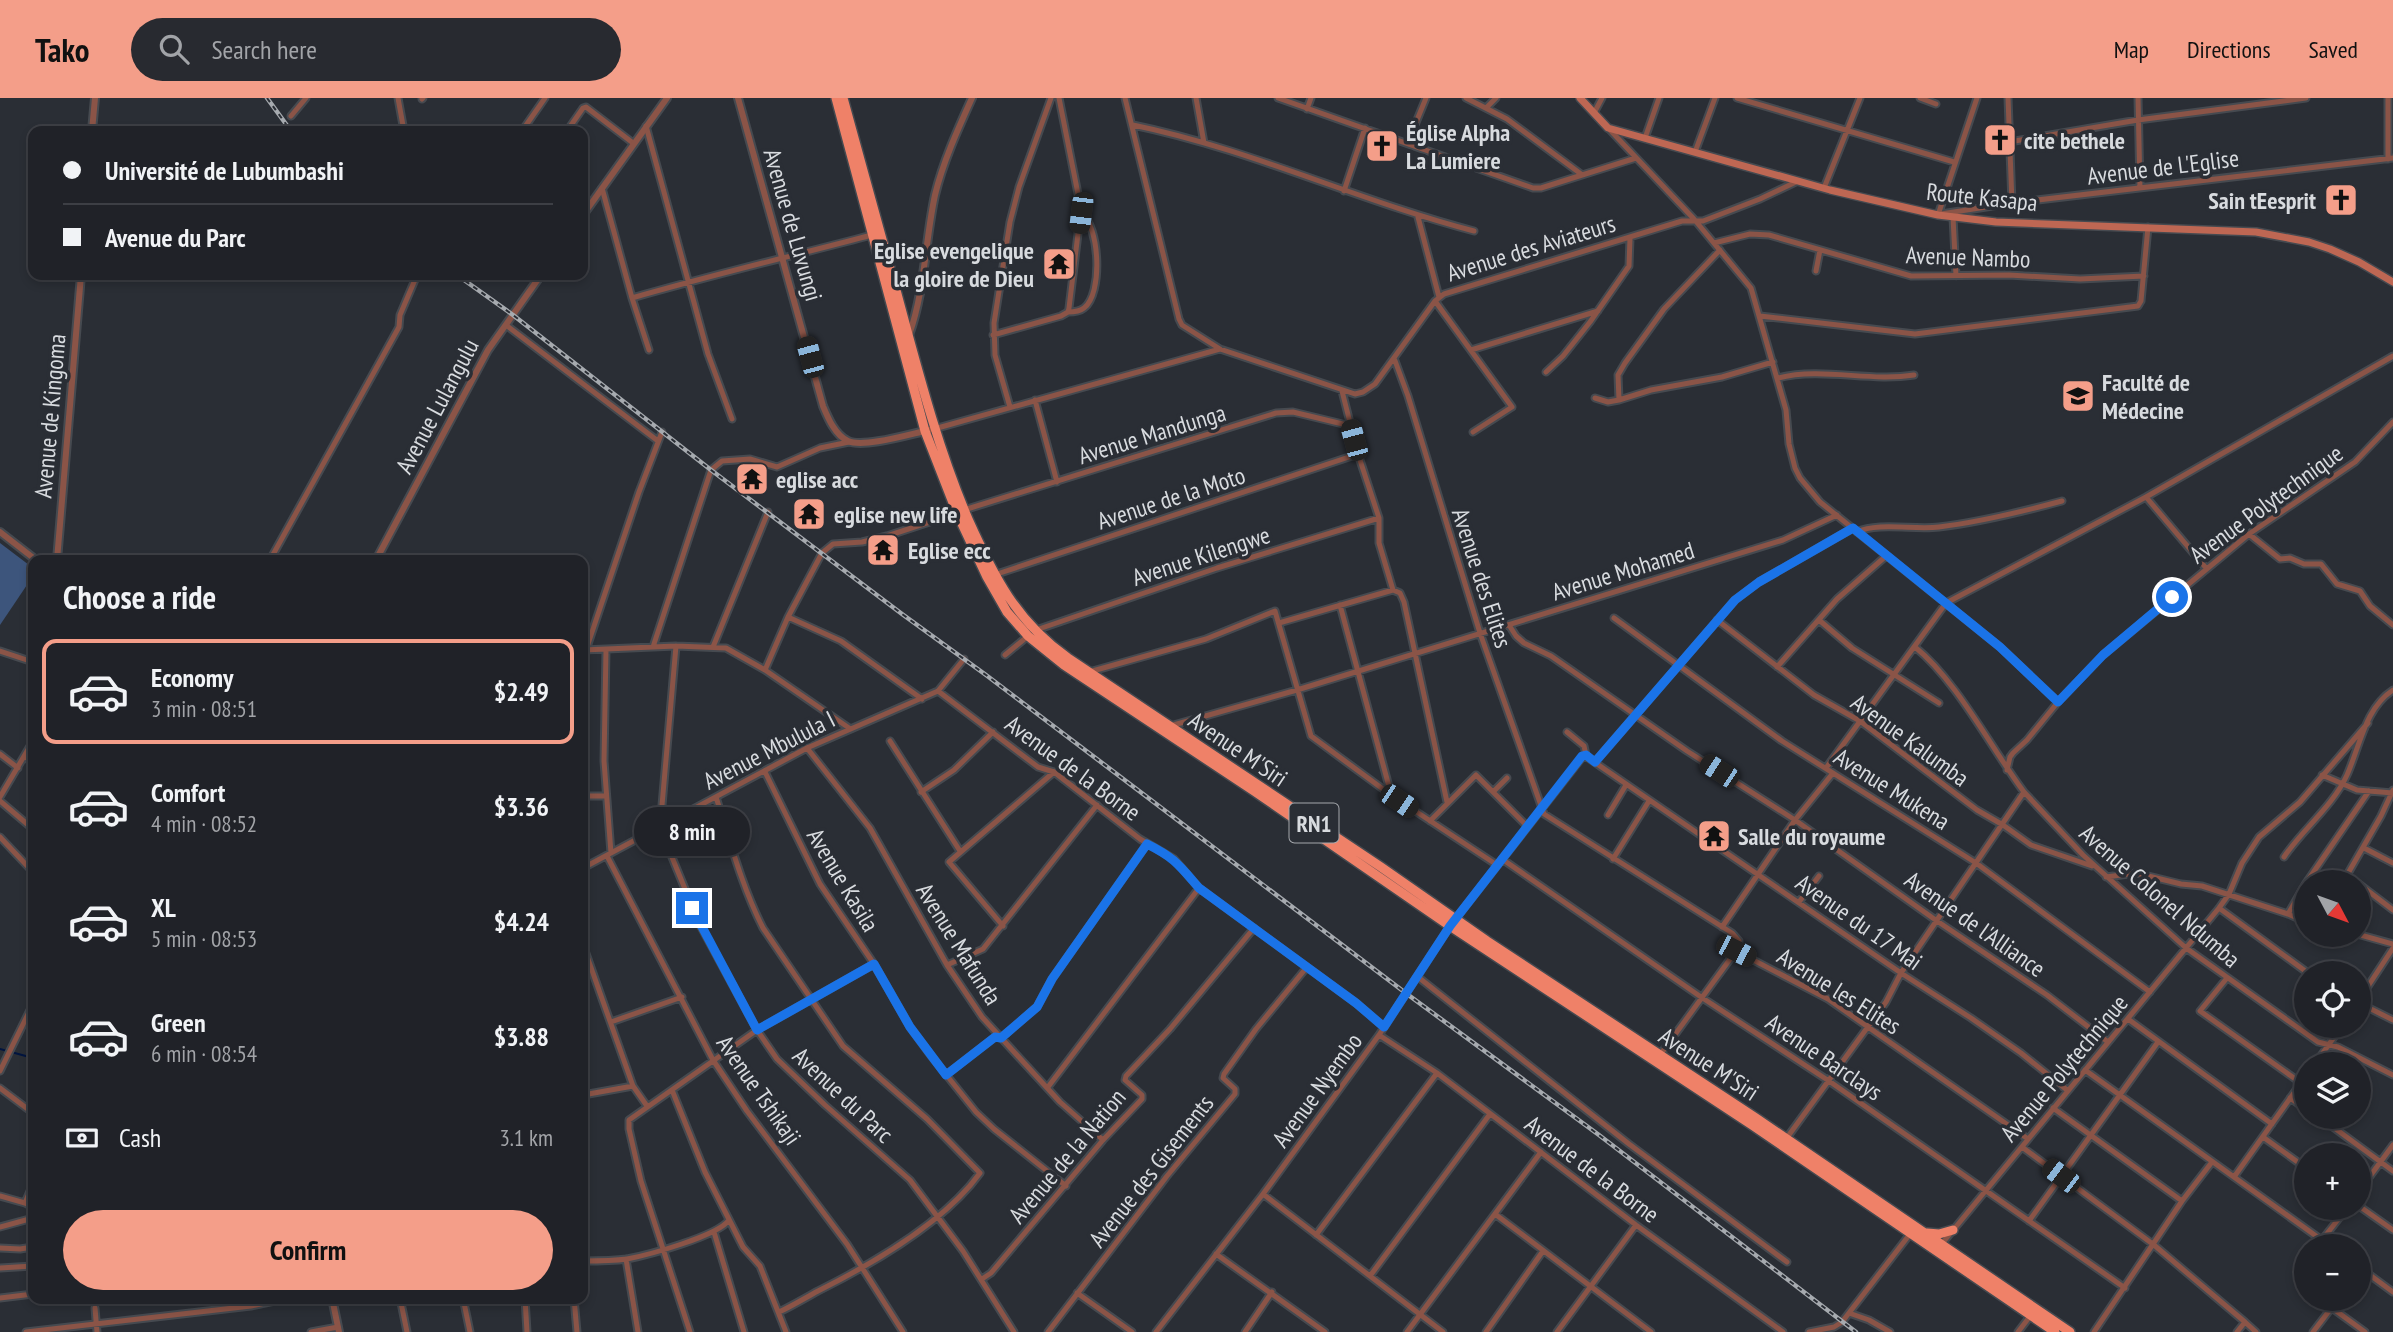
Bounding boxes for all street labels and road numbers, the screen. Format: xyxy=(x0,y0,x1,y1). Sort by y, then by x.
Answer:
street label: Avenue de L'Eglise xyxy=(2085,142,2241,192)
street label: Avenue de Luvungi xyxy=(756,145,830,305)
street label: Route Kasapa xyxy=(1925,176,2039,218)
street label: Avenue des Aviateurs xyxy=(1443,208,1619,288)
street label: Avenue Nambo xyxy=(1905,239,2031,275)
street label: Avenue de Kingoma xyxy=(27,333,73,499)
street label: Avenue Lulangulu xyxy=(388,333,486,479)
street label: Avenue Mandunga xyxy=(1075,397,1229,471)
street label: Avenue Polytechnique xyxy=(2183,438,2349,570)
street label: Avenue de la Moto xyxy=(1093,459,1249,537)
street label: Avenue des Elites xyxy=(1445,504,1519,652)
street label: Avenue Kilengwe xyxy=(1128,519,1274,593)
street label: Avenue Mohamed xyxy=(1548,535,1698,607)
street label: Avenue Kalumba xyxy=(1845,687,1975,793)
street label: Avenue Mbulula I xyxy=(698,704,840,796)
street label: Avenue M'Siri xyxy=(1183,705,1293,793)
street label: Avenue de la Borne xyxy=(999,708,1147,828)
street label: Avenue Mukena xyxy=(1828,741,1956,837)
road number: RN1 xyxy=(1290,804,1338,842)
street label: Avenue Colonel Ndumba xyxy=(2073,818,2247,974)
street label: Avenue Kasila xyxy=(800,823,886,937)
street label: Avenue de l'Alliance xyxy=(1899,864,2051,984)
street label: Avenue du 17 Mai xyxy=(1790,867,1928,977)
street label: Avenue Mafunda xyxy=(909,877,1009,1011)
street label: Avenue les Elites xyxy=(1771,941,1907,1041)
street label: Avenue Polytechnique xyxy=(1993,988,2135,1148)
street label: Avenue Barclays xyxy=(1760,1007,1888,1107)
street label: Avenue M'Siri xyxy=(1653,1020,1765,1108)
street label: Avenue Nyembo xyxy=(1265,1027,1369,1153)
street label: Avenue Tshikaji xyxy=(710,1029,808,1151)
street label: Avenue du Parc xyxy=(786,1041,900,1150)
street label: Avenue de la Nation xyxy=(1002,1082,1132,1230)
street label: Avenue des Gisements xyxy=(1082,1089,1220,1253)
street label: Avenue de la Borne xyxy=(1519,1108,1665,1230)

